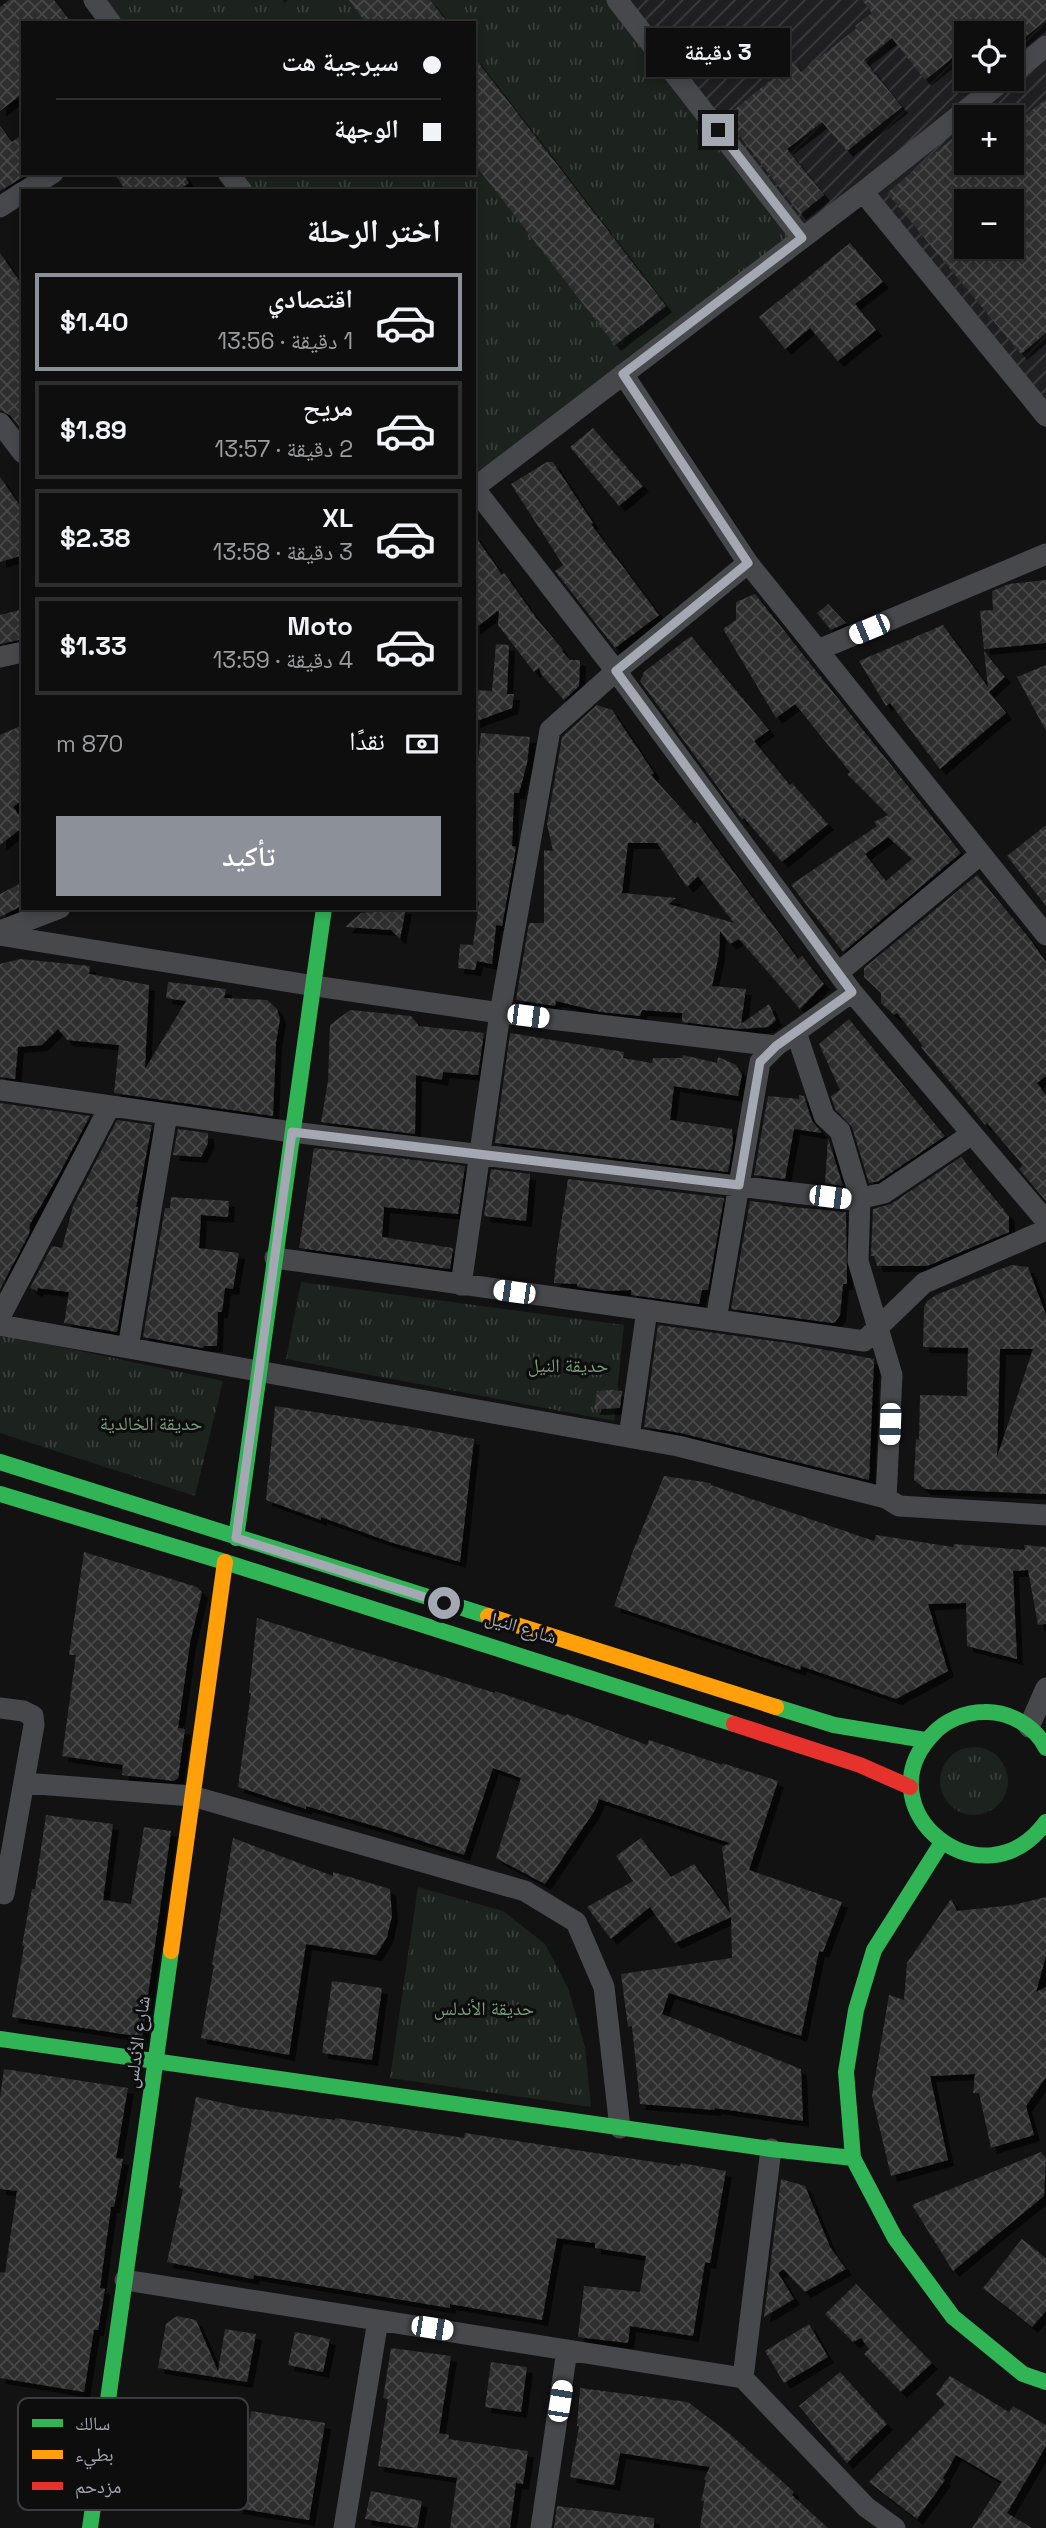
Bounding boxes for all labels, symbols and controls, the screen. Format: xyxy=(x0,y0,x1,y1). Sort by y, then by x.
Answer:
map controls xyxy=(954,21,1024,259)
button: locate xyxy=(954,21,1024,91)
callout: 3 دقيقة xyxy=(646,29,790,78)
text: 3 دقيقة xyxy=(684,37,752,67)
text: سيرجية هت xyxy=(282,45,399,79)
button: + xyxy=(954,105,1024,175)
text: الوجهة xyxy=(334,112,399,146)
route end xyxy=(702,114,734,146)
button: − xyxy=(954,189,1024,259)
text: اختر الرحلة xyxy=(307,211,441,251)
text: اقتصادي xyxy=(268,282,353,316)
icon: car xyxy=(374,291,437,354)
text: $1.40 xyxy=(60,305,129,339)
text: 1 دقيقة · 13:56 xyxy=(217,326,353,356)
text: مريح xyxy=(303,390,353,424)
icon: car xyxy=(374,399,437,462)
text: $1.89 xyxy=(60,413,127,447)
text: 2 دقيقة · 13:57 xyxy=(215,434,353,464)
text: XL xyxy=(322,501,353,535)
icon: car xyxy=(374,507,437,570)
text: $2.38 xyxy=(60,521,130,555)
text: 3 دقيقة · 13:58 xyxy=(213,537,353,567)
text: Moto xyxy=(287,609,353,643)
car xyxy=(846,611,893,647)
icon: car xyxy=(374,615,437,678)
text: $1.33 xyxy=(60,629,127,663)
text: 4 دقيقة · 13:59 xyxy=(213,645,353,675)
text: نقدًا xyxy=(349,724,385,758)
icon: cash xyxy=(403,725,441,763)
text: 870 m xyxy=(56,729,123,759)
button: تأكيد xyxy=(56,816,441,896)
car xyxy=(506,1003,551,1029)
car xyxy=(808,1184,853,1210)
car xyxy=(492,1279,537,1305)
park label: حديقة النيل xyxy=(528,1353,608,1378)
car xyxy=(879,1403,902,1445)
park label: حديقة الخالدية xyxy=(100,1411,202,1436)
route start xyxy=(428,1587,460,1619)
street label: شارع النيل xyxy=(482,1604,560,1650)
street label: شارع الأندلس xyxy=(118,1994,156,2090)
park label: حديقة الأندلس xyxy=(434,1996,534,2021)
car xyxy=(410,2314,455,2342)
car xyxy=(547,2379,574,2423)
legend xyxy=(18,2398,248,2510)
text: سالك xyxy=(75,2411,110,2436)
text: بطيء xyxy=(75,2442,114,2470)
text: مزدحم xyxy=(75,2474,121,2499)

